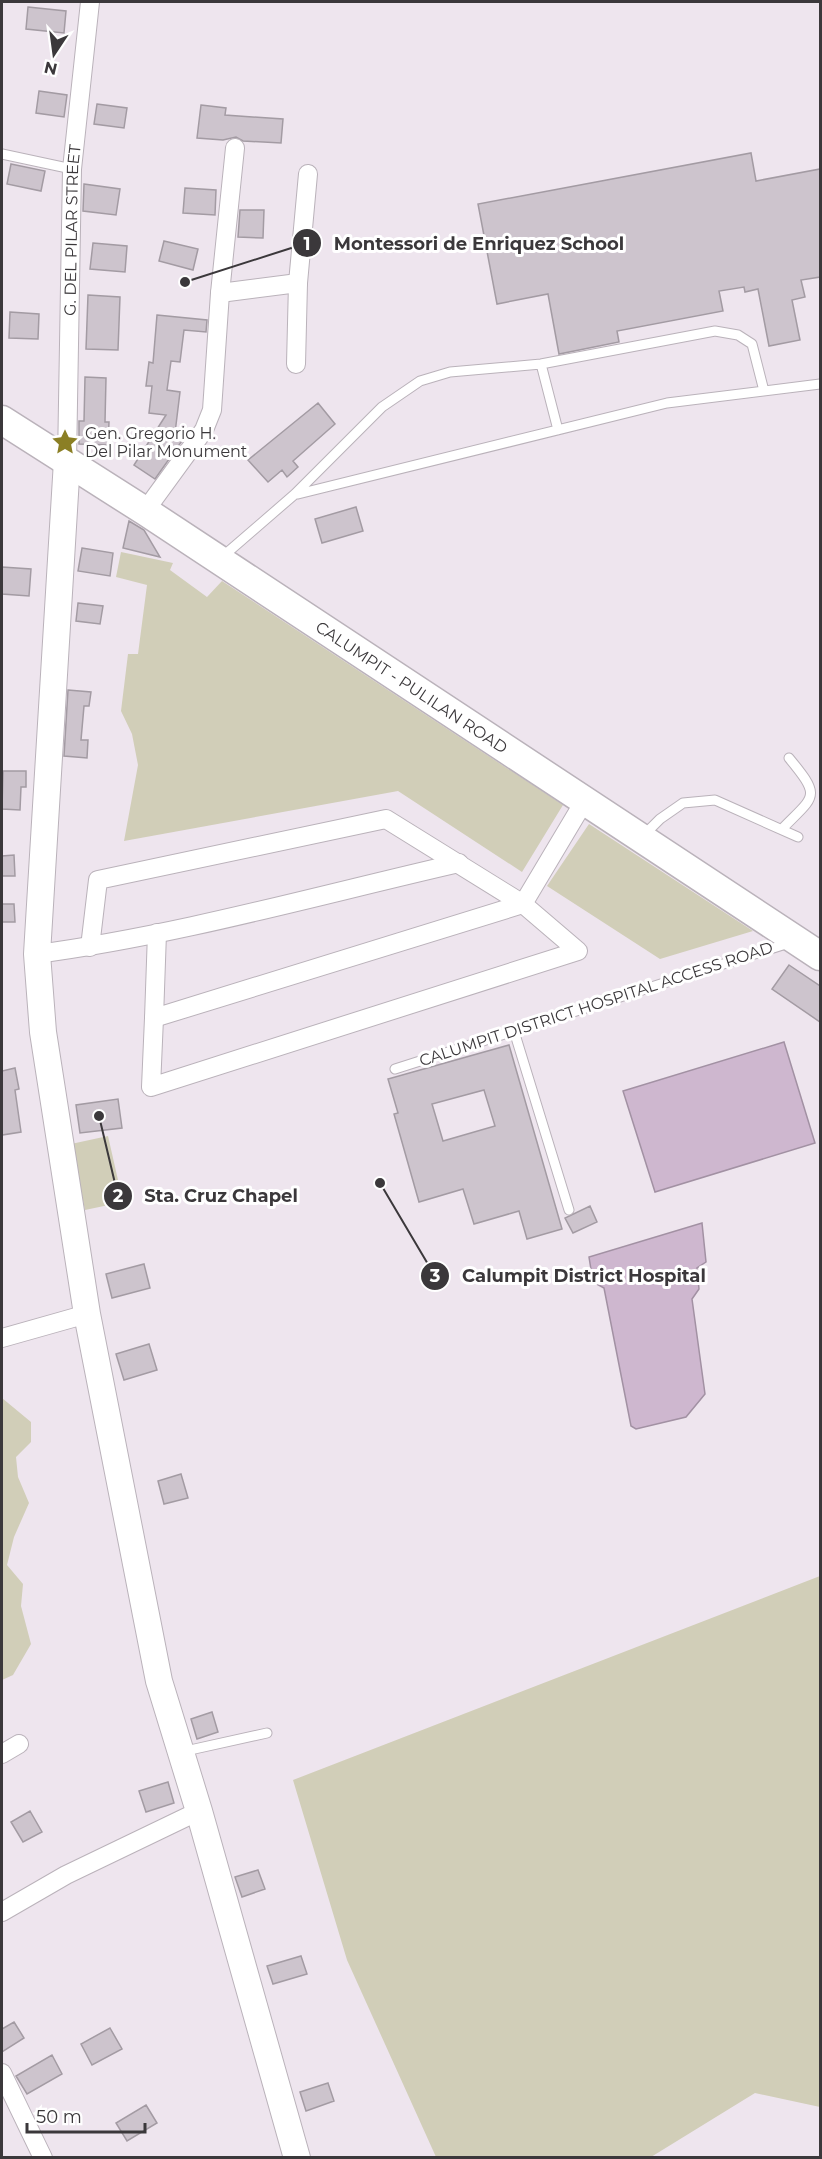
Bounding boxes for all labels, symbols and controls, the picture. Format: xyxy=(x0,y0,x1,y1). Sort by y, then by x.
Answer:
north arrow xyxy=(24,24,84,84)
text: N xyxy=(42,57,59,79)
street label: G. DEL PILAR STREET xyxy=(60,143,84,316)
callout: Montessori de Enriquez School xyxy=(292,225,636,261)
text: 1 xyxy=(303,233,311,255)
text: Montessori de Enriquez School xyxy=(334,233,624,255)
place label: Gen. Gregorio H. Del Pilar Monument xyxy=(85,424,248,461)
place icon: Gen. Gregorio H. Del Pilar Monument xyxy=(50,427,80,457)
street label: CALUMPIT - PULILAN ROAD xyxy=(312,617,511,757)
street label: CALUMPIT DISTRICT HOSPITAL ACCESS ROAD xyxy=(417,938,775,1070)
callout: Sta. Cruz Chapel xyxy=(103,1178,310,1214)
text: 2 xyxy=(113,1185,124,1207)
text: Sta. Cruz Chapel xyxy=(144,1185,298,1207)
callout: Calumpit District Hospital xyxy=(420,1258,718,1294)
text: 3 xyxy=(429,1265,441,1287)
text: Calumpit District Hospital xyxy=(462,1265,706,1287)
scale bar xyxy=(27,2096,146,2134)
text: 50 m xyxy=(36,2106,82,2128)

